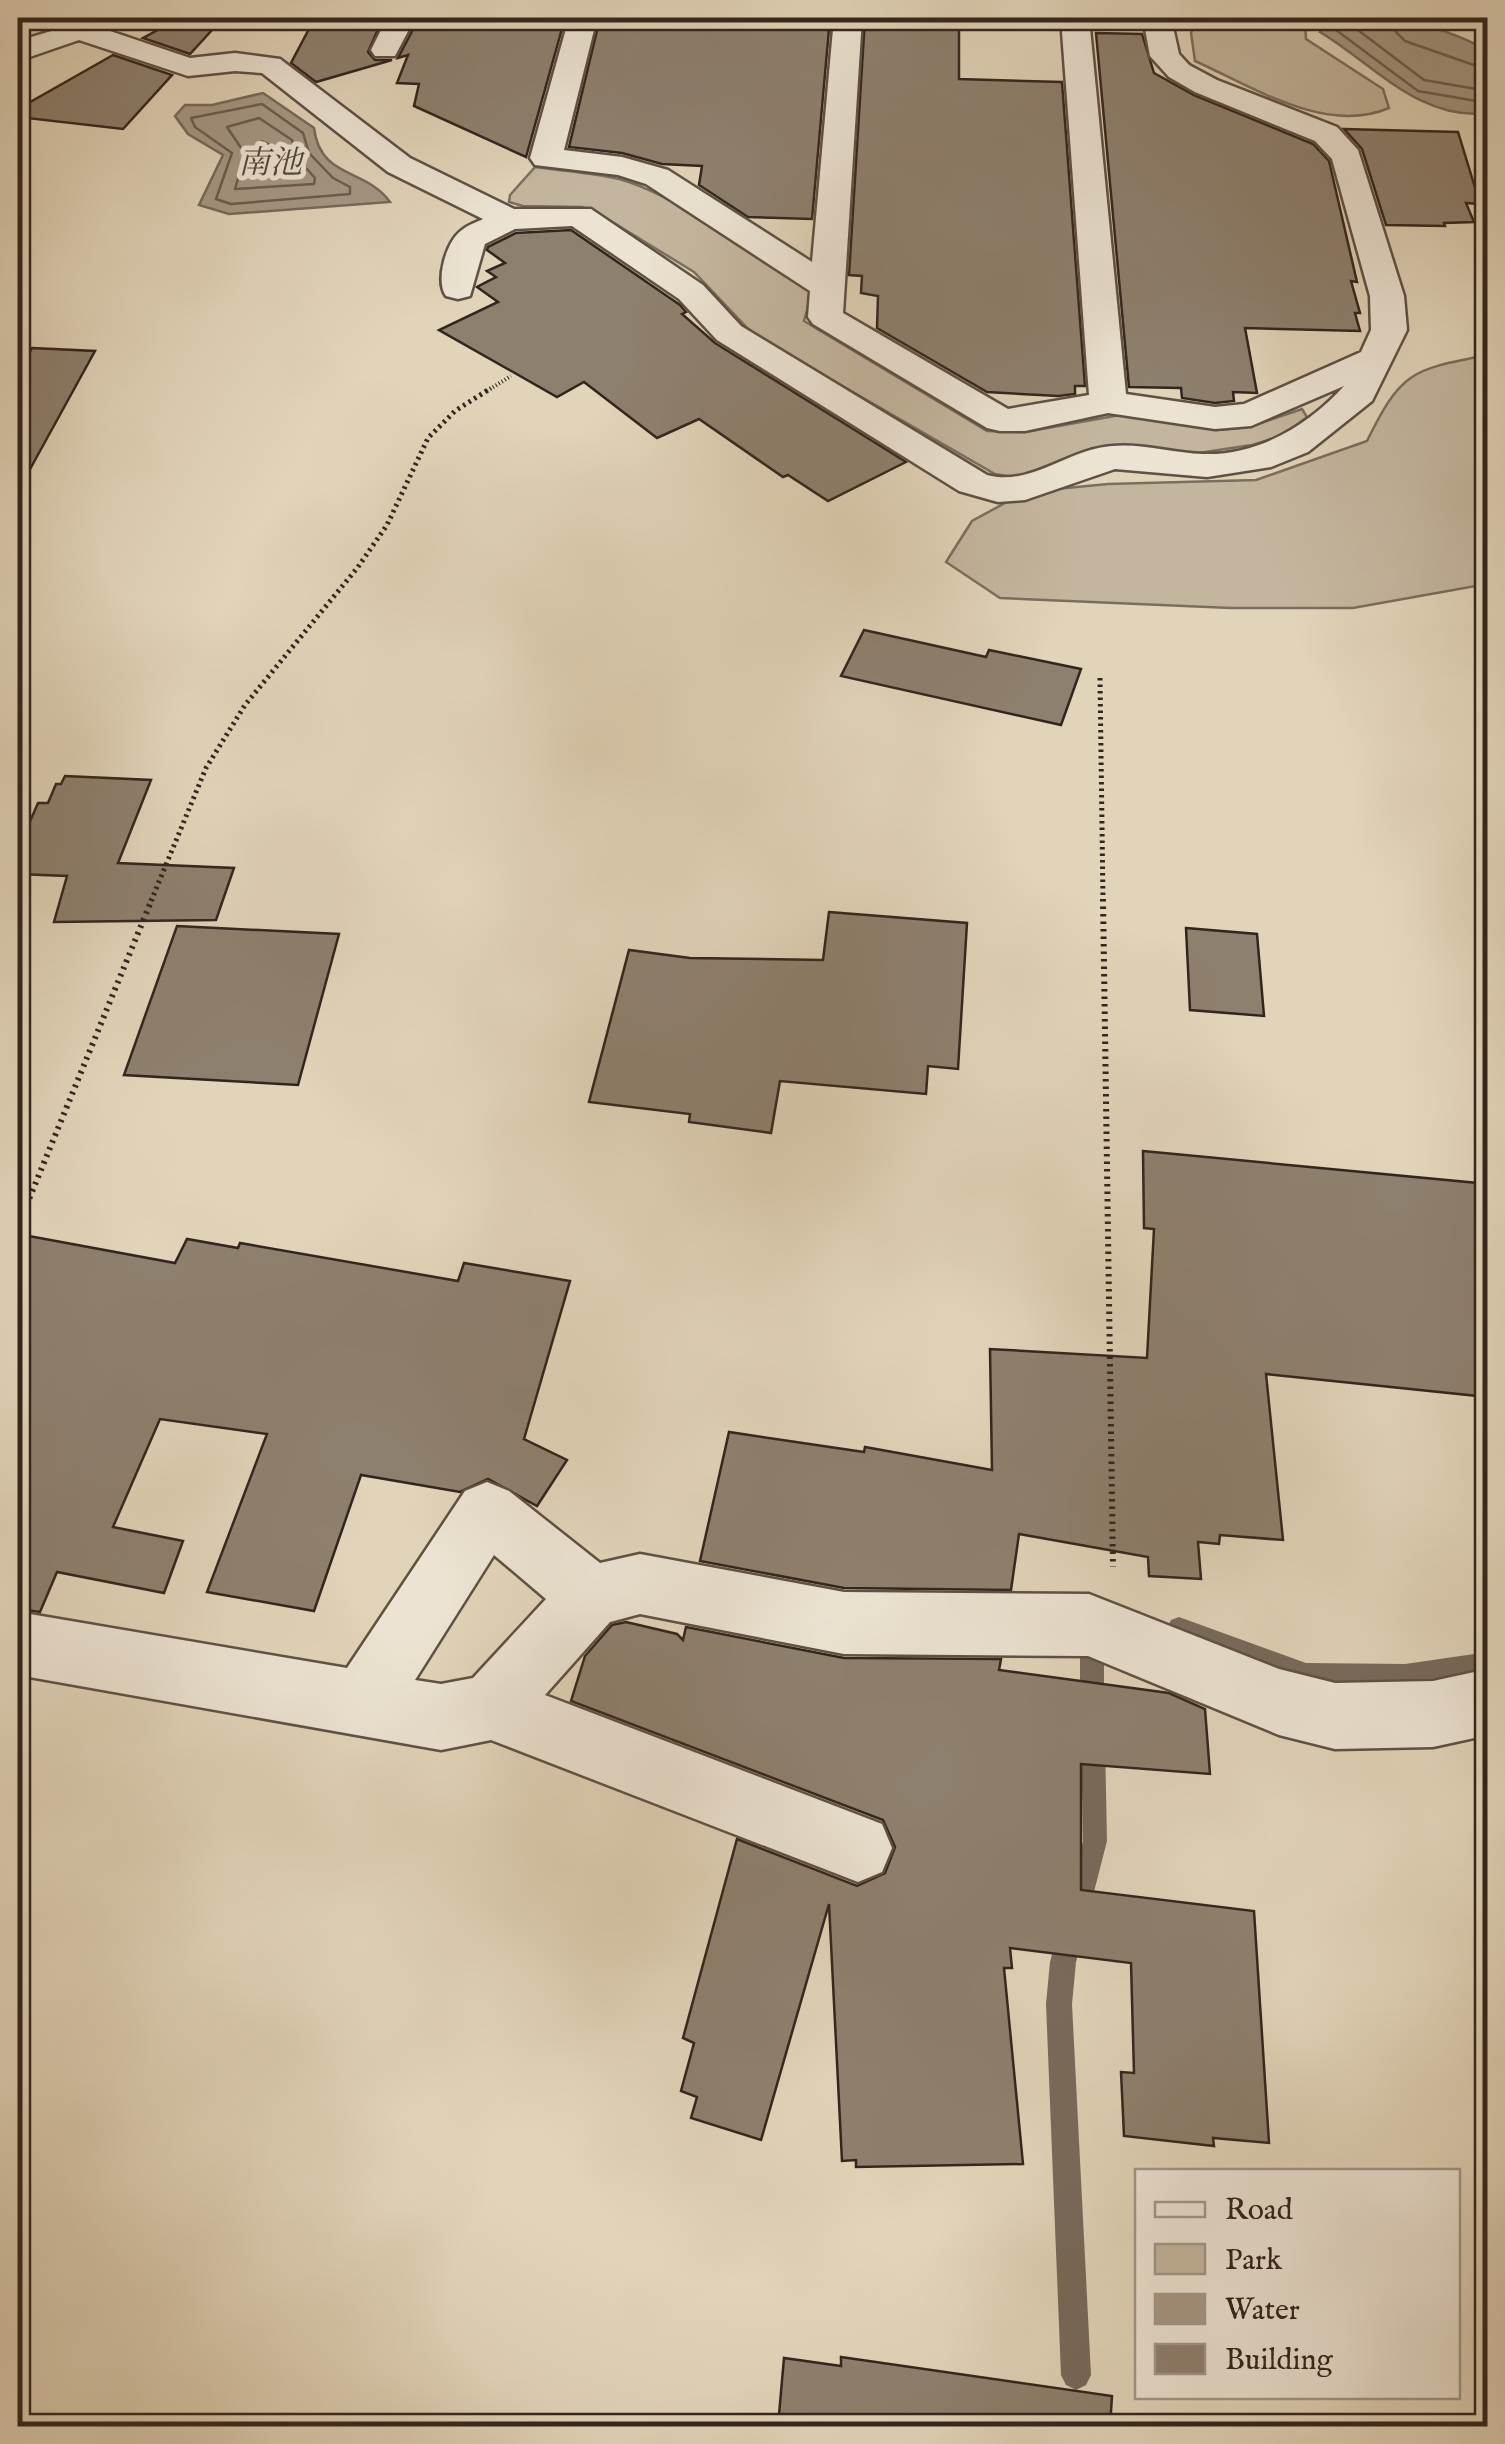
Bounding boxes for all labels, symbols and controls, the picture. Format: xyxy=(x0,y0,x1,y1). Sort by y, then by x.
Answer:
water label: 南池 xyxy=(238,144,305,185)
legend xyxy=(1135,2169,1460,2399)
text: Road xyxy=(1225,2192,1294,2230)
text: Park xyxy=(1225,2242,1283,2280)
text: Water xyxy=(1225,2292,1300,2330)
text: Building xyxy=(1225,2342,1334,2380)

